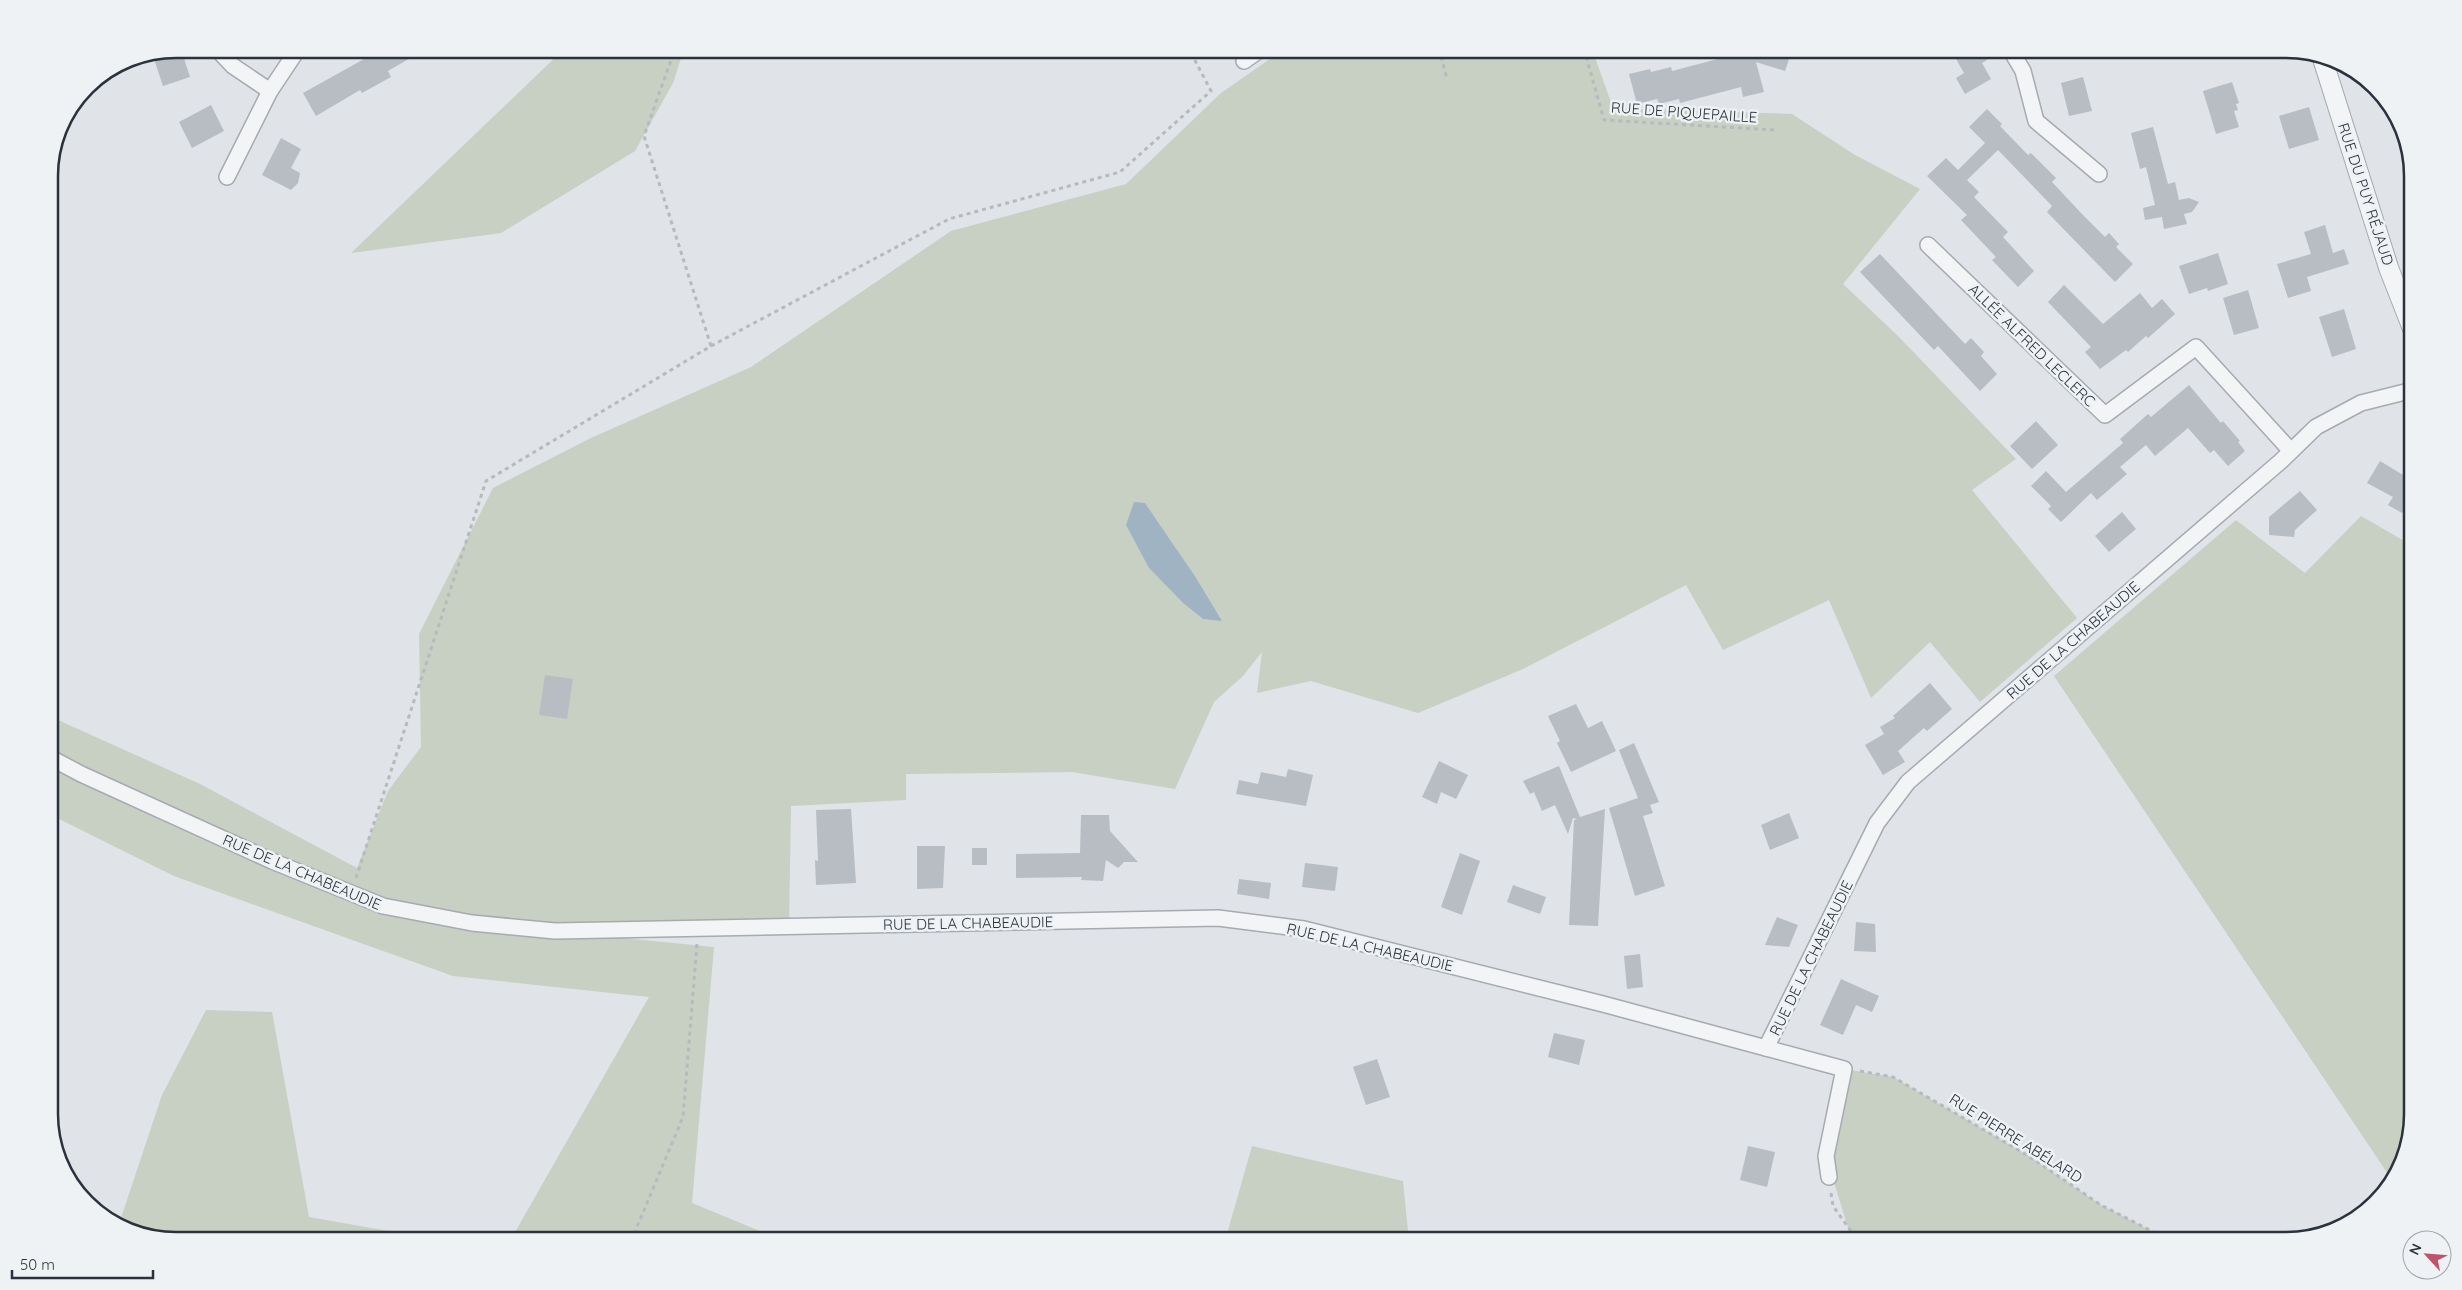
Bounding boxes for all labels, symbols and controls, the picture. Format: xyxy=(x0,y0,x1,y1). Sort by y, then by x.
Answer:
street label: RUE DE PIQUEPAILLE xyxy=(1610,97,1758,127)
street label: RUE DU PUY RÉJAUD xyxy=(2334,120,2398,268)
street label: ALLÉE ALFRED LECLERC xyxy=(1965,279,2099,411)
street label: RUE DE LA CHABEAUDIE xyxy=(2002,577,2144,703)
street label: RUE DE LA CHABEAUDIE xyxy=(220,830,384,914)
street label: RUE DE LA CHABEAUDIE xyxy=(1765,877,1857,1039)
street label: RUE DE LA CHABEAUDIE xyxy=(883,912,1053,934)
street label: RUE DE LA CHABEAUDIE xyxy=(1285,919,1455,975)
street label: RUE PIERRE ABÉLARD xyxy=(1946,1089,2086,1187)
north arrow xyxy=(2402,1230,2452,1280)
text: N xyxy=(2405,1241,2426,1258)
scale bar xyxy=(12,1248,154,1280)
text: 50 m xyxy=(20,1255,55,1274)

